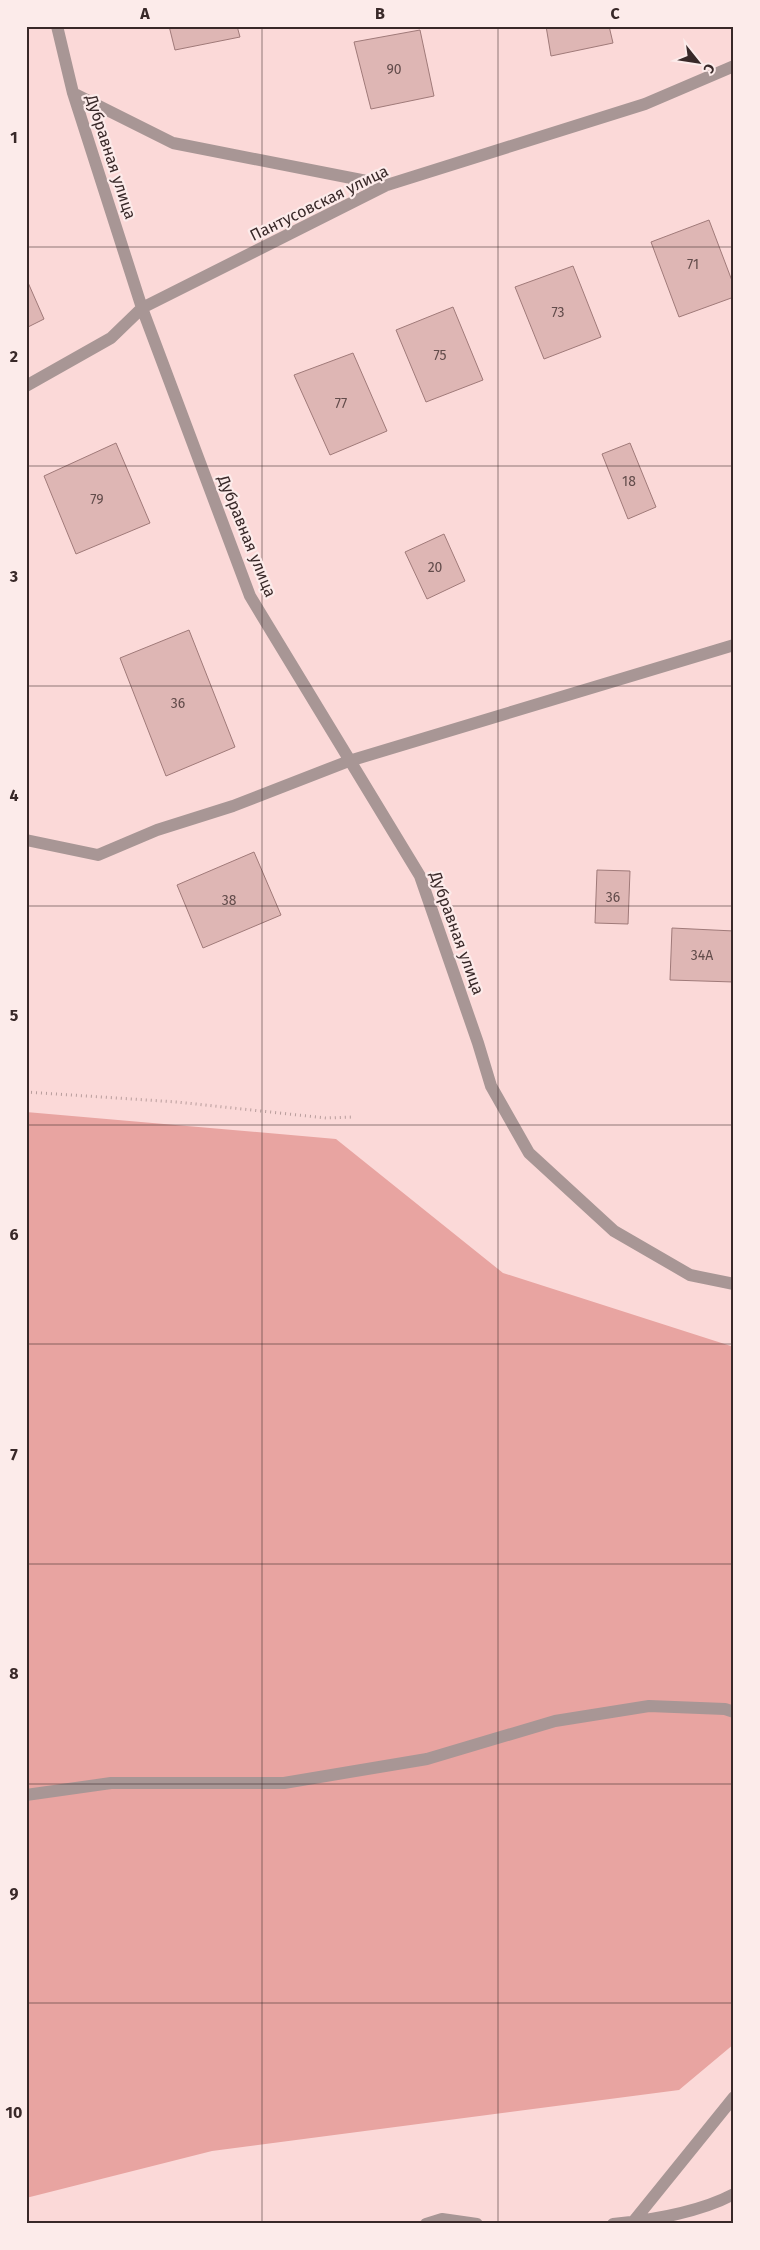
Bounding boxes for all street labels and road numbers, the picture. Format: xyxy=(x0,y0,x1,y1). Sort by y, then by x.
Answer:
street label: Дубравная улица xyxy=(82,91,140,222)
street label: Пантусовская улица xyxy=(247,161,391,245)
street label: Дубравная улица xyxy=(214,471,280,600)
street label: Дубравная улица xyxy=(426,868,488,997)

